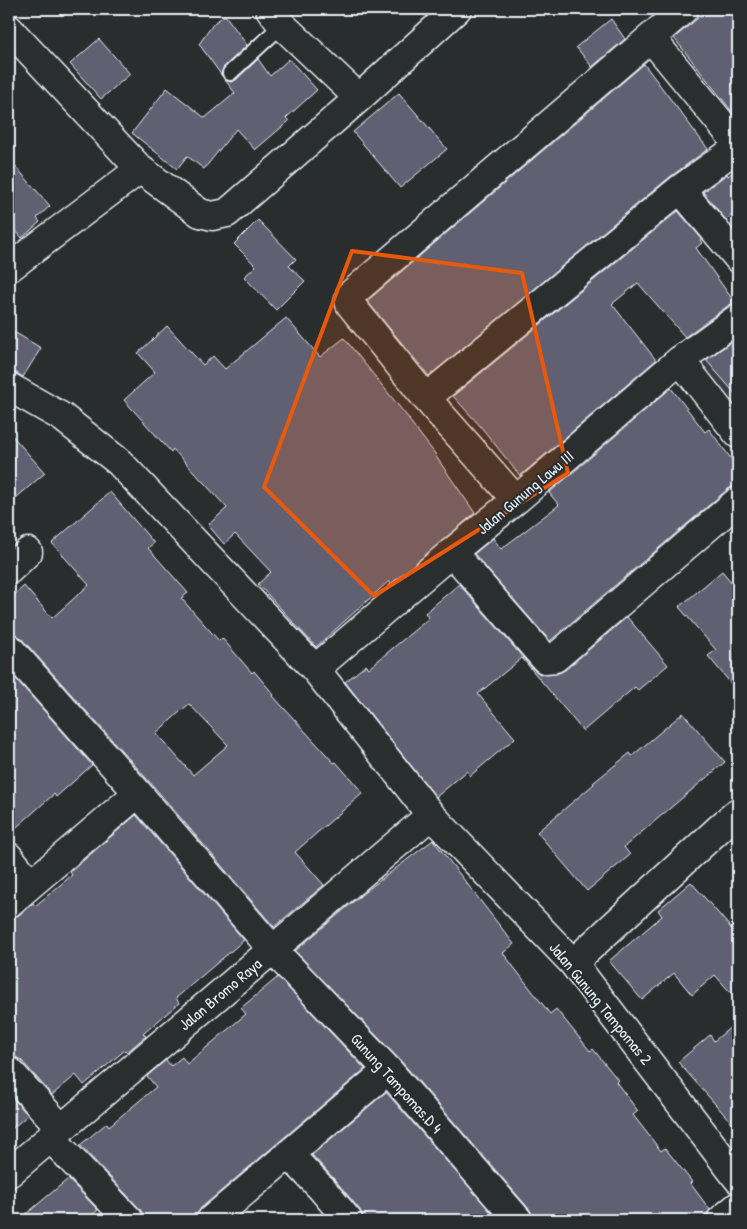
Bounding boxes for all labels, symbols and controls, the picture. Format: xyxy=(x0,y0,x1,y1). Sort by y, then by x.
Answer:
street label: Jalan Gunung Lawu III xyxy=(472,445,578,539)
street label: Jalan Gunung Tampomas 2 xyxy=(545,937,658,1069)
street label: Jalan Bromo Raya xyxy=(174,953,266,1035)
street label: Gunung Tampomas.D 4 xyxy=(346,1028,448,1138)

